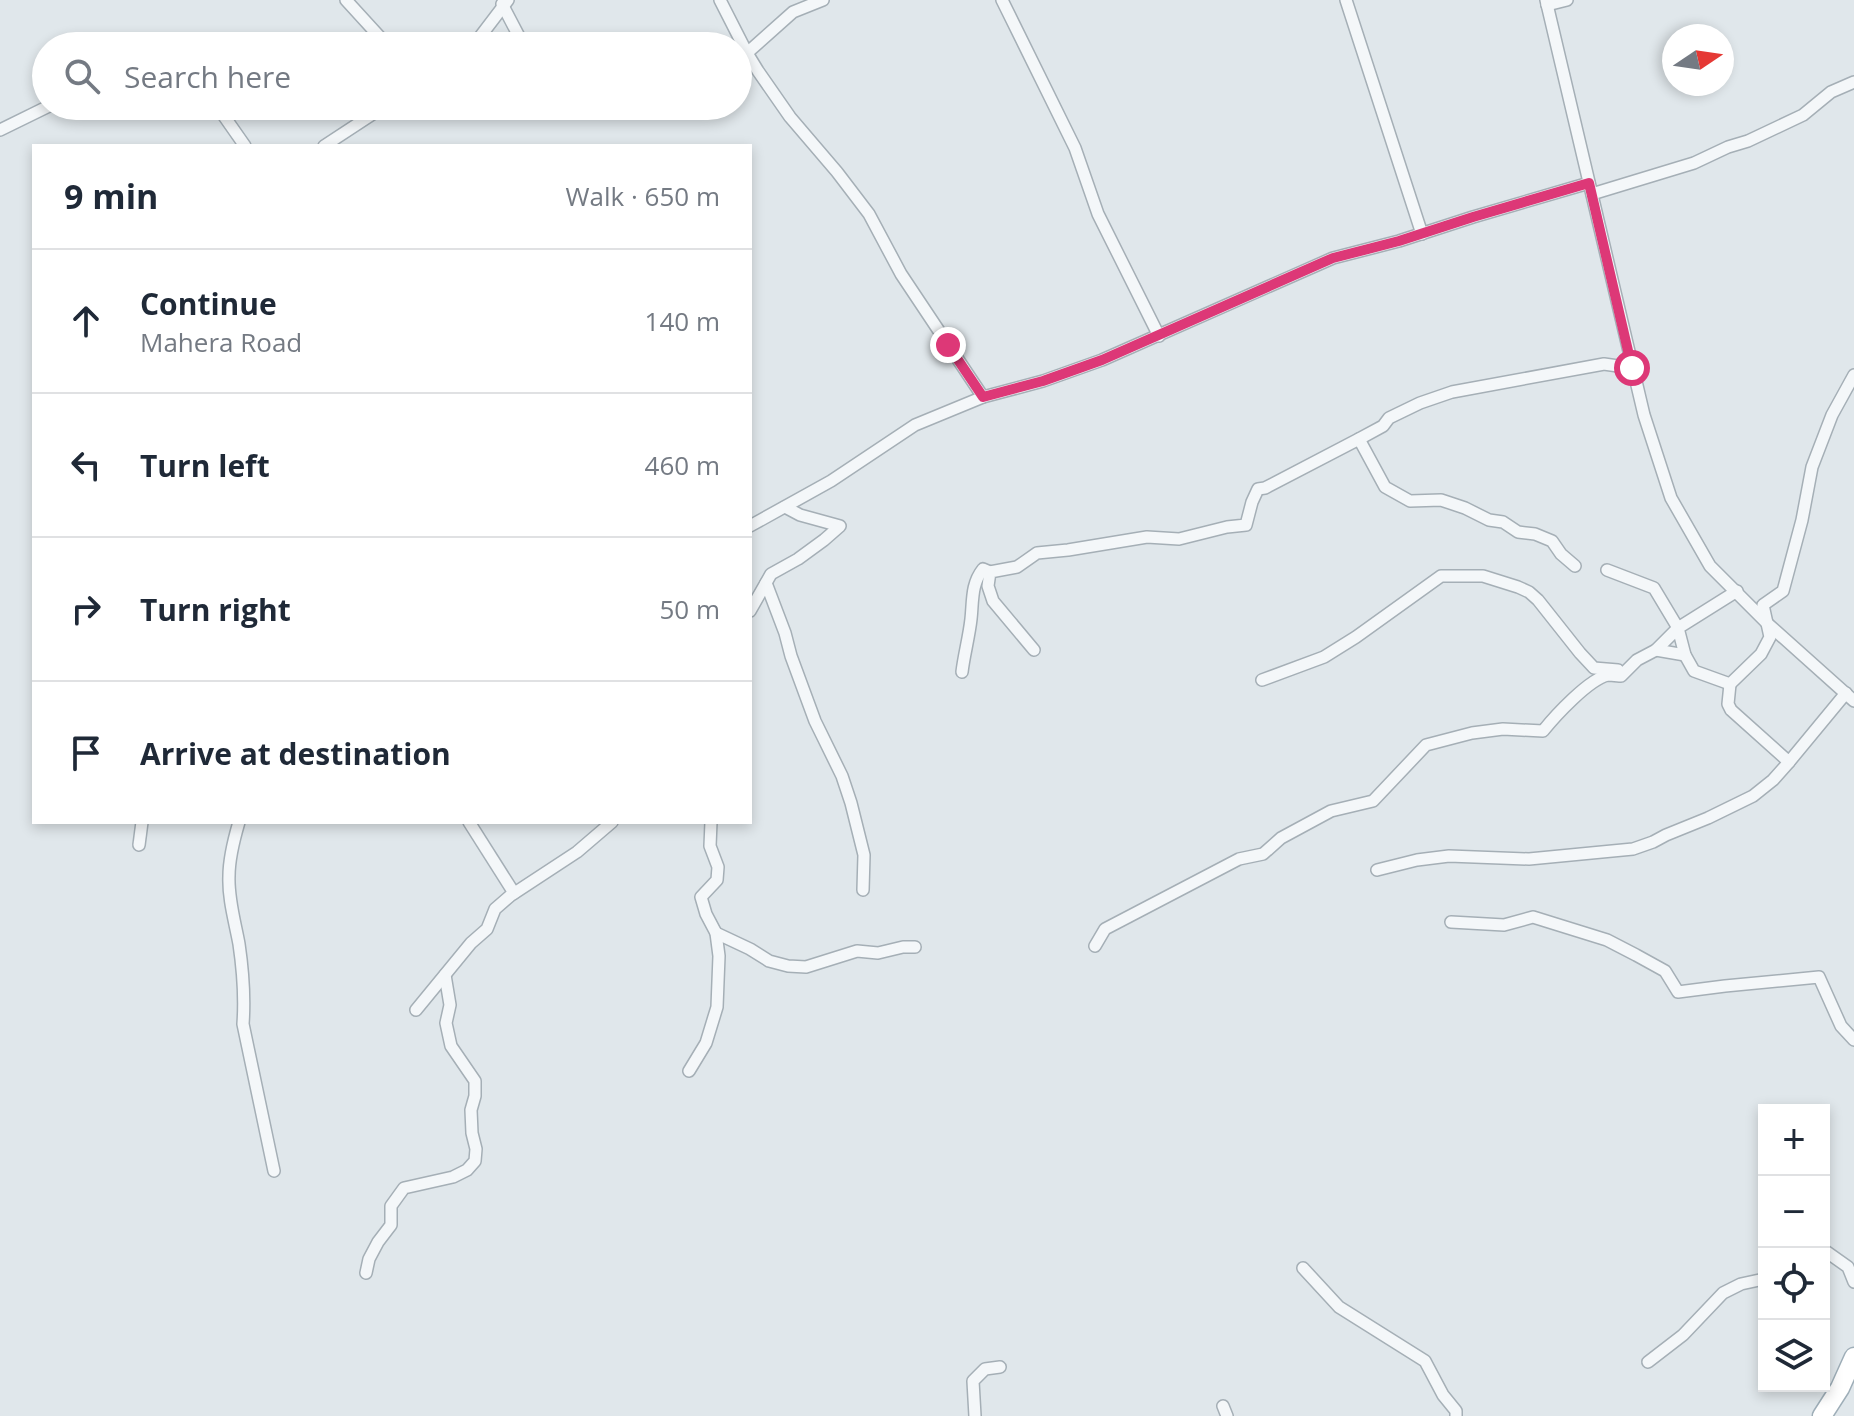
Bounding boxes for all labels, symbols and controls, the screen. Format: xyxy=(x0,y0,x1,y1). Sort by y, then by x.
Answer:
north arrow xyxy=(1662,24,1734,96)
search box xyxy=(32,32,752,120)
icon: search xyxy=(60,54,104,98)
text: Search here xyxy=(124,56,291,97)
text: 9 min xyxy=(64,173,158,219)
text: Walk · 650 m xyxy=(566,178,720,214)
text: Continue xyxy=(140,283,277,324)
icon: ahead xyxy=(64,299,108,343)
text: 140 m xyxy=(645,303,720,339)
text: Mahera Road xyxy=(140,324,302,360)
route end xyxy=(930,327,966,363)
route start xyxy=(1614,350,1650,386)
icon: left xyxy=(64,443,108,487)
text: Turn left xyxy=(140,445,270,486)
text: 460 m xyxy=(645,447,720,483)
icon: right xyxy=(64,587,108,631)
text: Turn right xyxy=(140,589,291,630)
text: 50 m xyxy=(659,591,720,627)
icon: arrive xyxy=(64,731,108,775)
text: Arrive at destination xyxy=(140,733,451,774)
map controls xyxy=(1758,1104,1830,1392)
button: + xyxy=(1758,1104,1830,1176)
button: − xyxy=(1758,1176,1830,1248)
button: locate xyxy=(1758,1248,1830,1320)
button: layers xyxy=(1758,1320,1830,1392)

